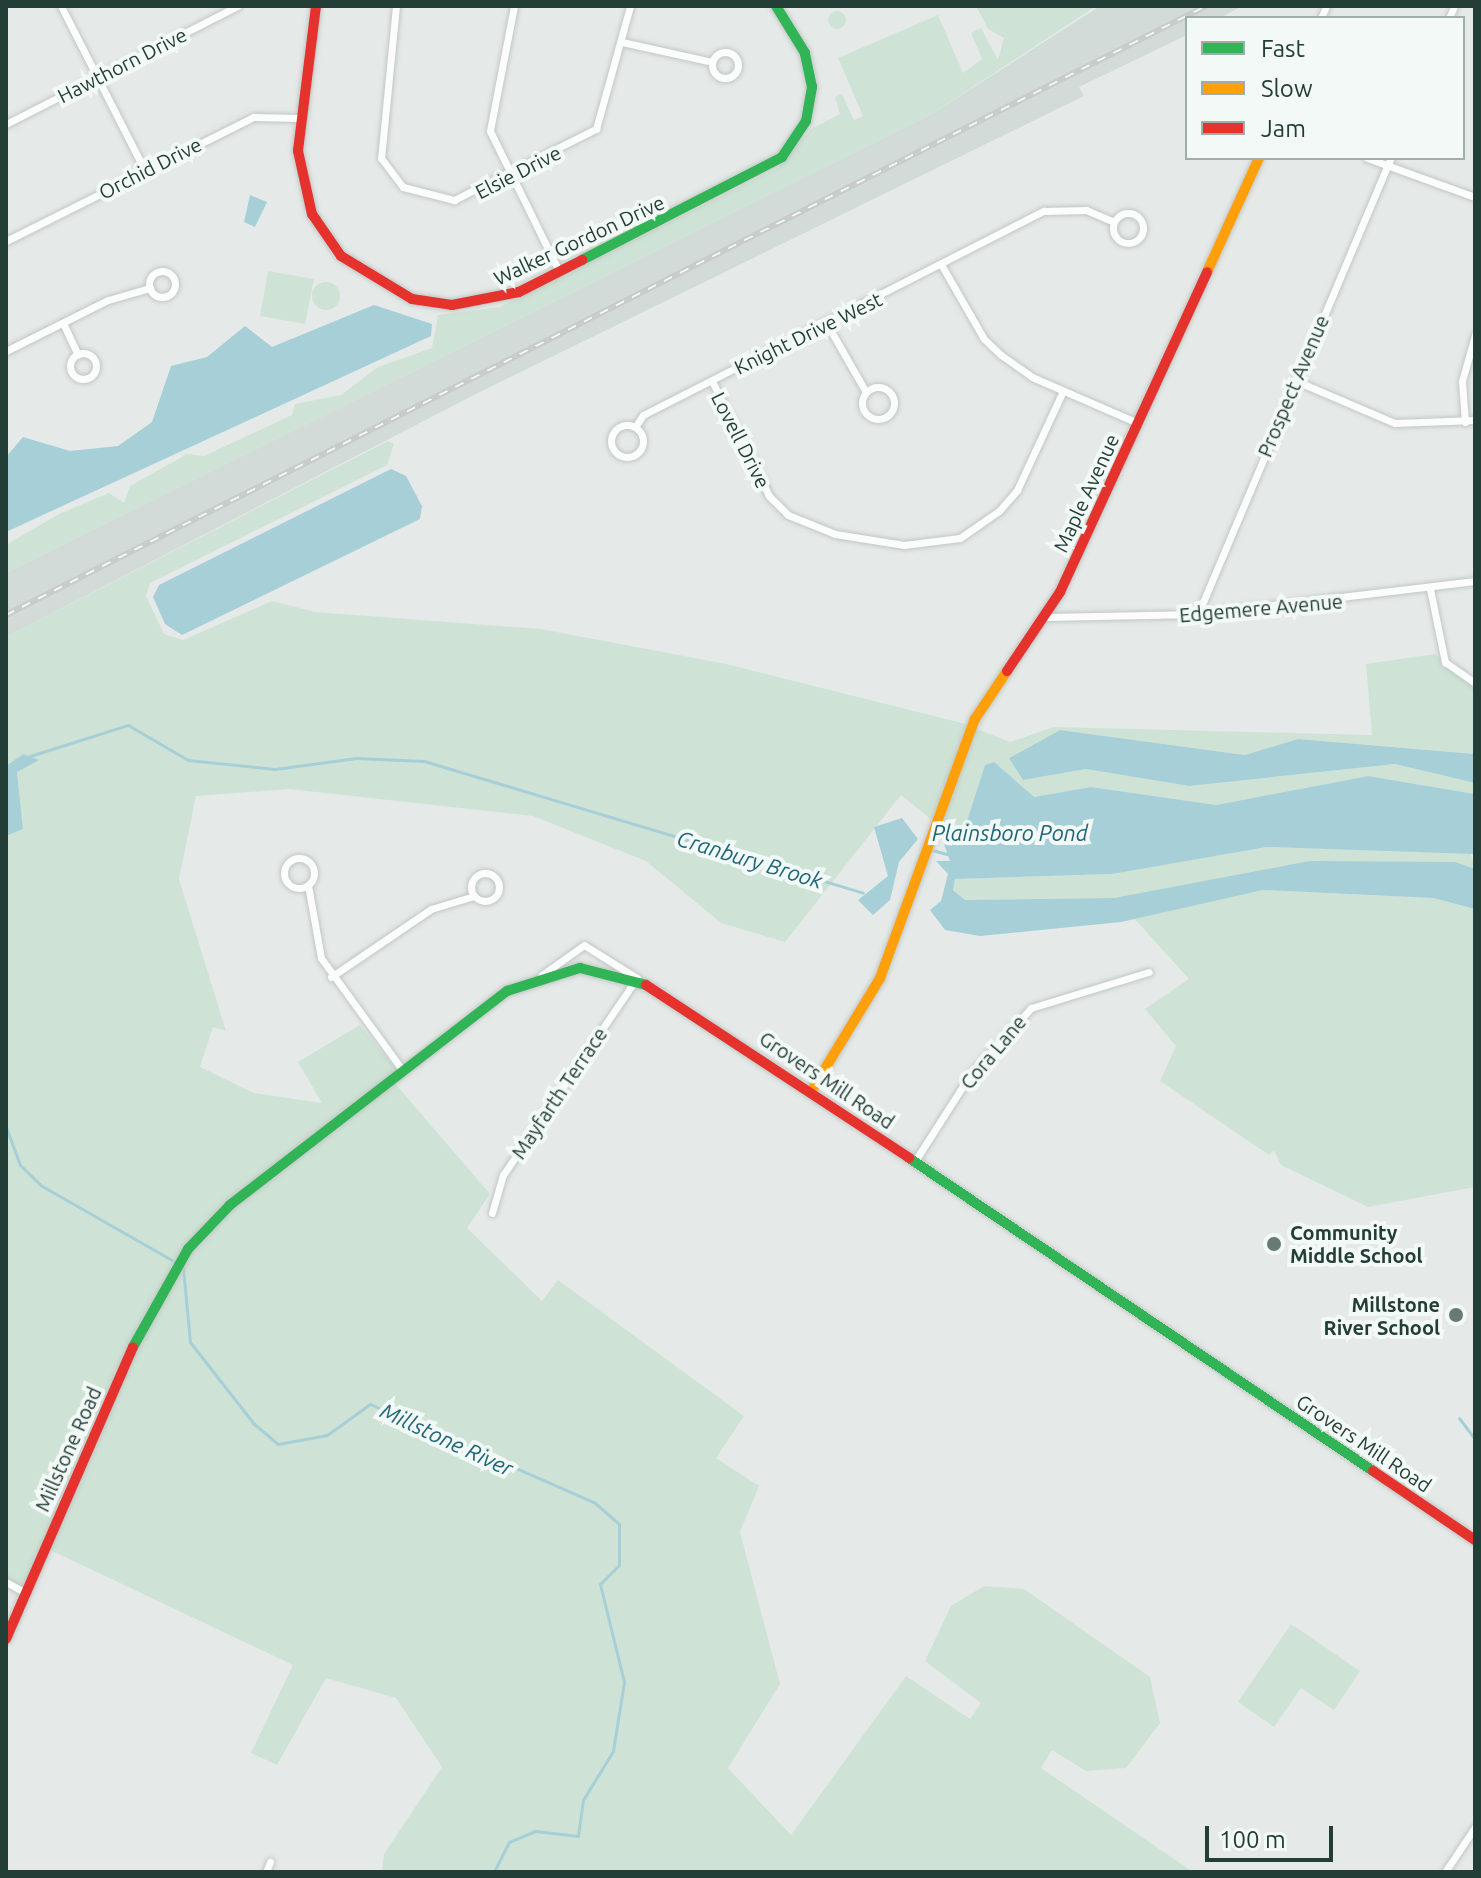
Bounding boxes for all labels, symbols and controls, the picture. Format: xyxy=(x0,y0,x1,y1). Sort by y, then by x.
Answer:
legend xyxy=(1185,16,1465,160)
street label: Hawthorn Drive xyxy=(53,22,191,108)
text: Fast xyxy=(1261,35,1305,62)
text: Slow xyxy=(1261,75,1313,102)
text: Jam xyxy=(1261,115,1306,142)
street label: Orchid Drive xyxy=(95,132,205,204)
street label: Elsie Drive xyxy=(471,140,565,204)
street label: Walker Gordon Drive xyxy=(490,190,668,290)
street label: Knight Drive West xyxy=(730,287,886,379)
street label: Prospect Avenue xyxy=(1252,311,1334,461)
street label: Lovell Drive xyxy=(706,388,776,492)
street label: Maple Avenue xyxy=(1048,430,1124,556)
street label: Edgemere Avenue xyxy=(1178,589,1344,627)
water label: Plainsboro Pond xyxy=(932,820,1088,846)
water label: Cranbury Brook xyxy=(674,824,826,894)
street label: Cora Lane xyxy=(955,1010,1031,1094)
street label: Mayfarth Terrace xyxy=(506,1023,612,1163)
street label: Grovers Mill Road xyxy=(755,1026,899,1134)
place label: Community Middle School xyxy=(1290,1220,1423,1267)
marker: Community Middle School xyxy=(1265,1235,1283,1253)
place label: Millstone River School xyxy=(1324,1292,1440,1339)
marker: Millstone River School xyxy=(1447,1306,1465,1324)
street label: Millstone Road xyxy=(30,1383,106,1515)
street label: Grovers Mill Road xyxy=(1292,1389,1436,1497)
water label: Millstone River xyxy=(376,1397,518,1481)
scale bar xyxy=(1209,1810,1337,1860)
text: 100 m xyxy=(1219,1826,1286,1853)

